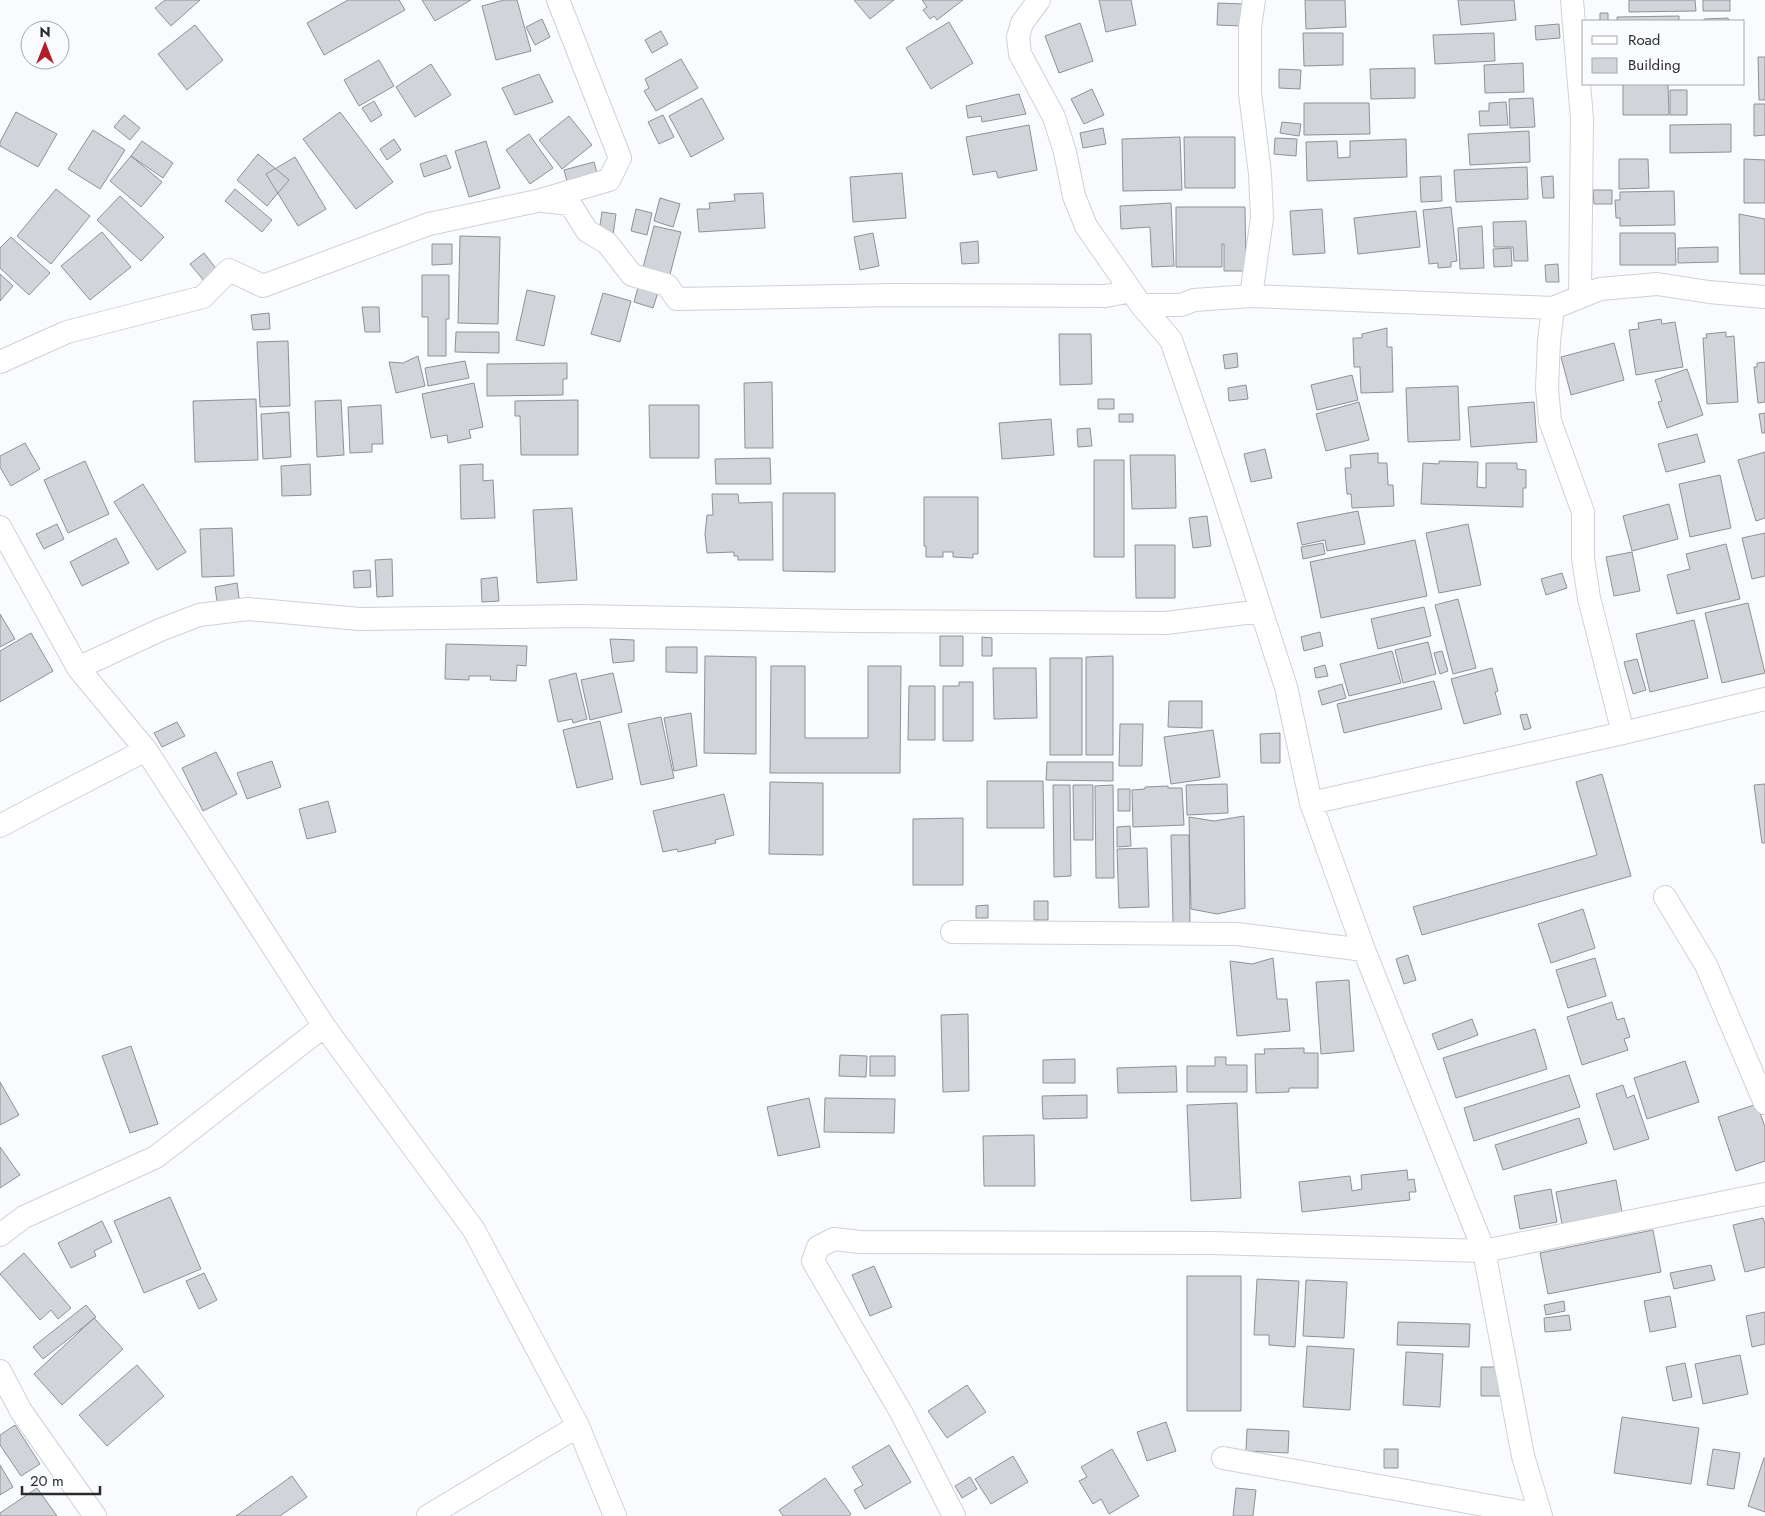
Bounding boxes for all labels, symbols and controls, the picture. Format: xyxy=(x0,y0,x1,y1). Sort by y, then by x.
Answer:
north arrow xyxy=(20,20,70,70)
legend xyxy=(1582,20,1745,85)
text: N xyxy=(39,22,51,42)
text: Road xyxy=(1628,29,1660,51)
text: Building xyxy=(1628,54,1680,76)
scale bar xyxy=(22,1464,100,1496)
text: 20 m xyxy=(30,1470,64,1492)

